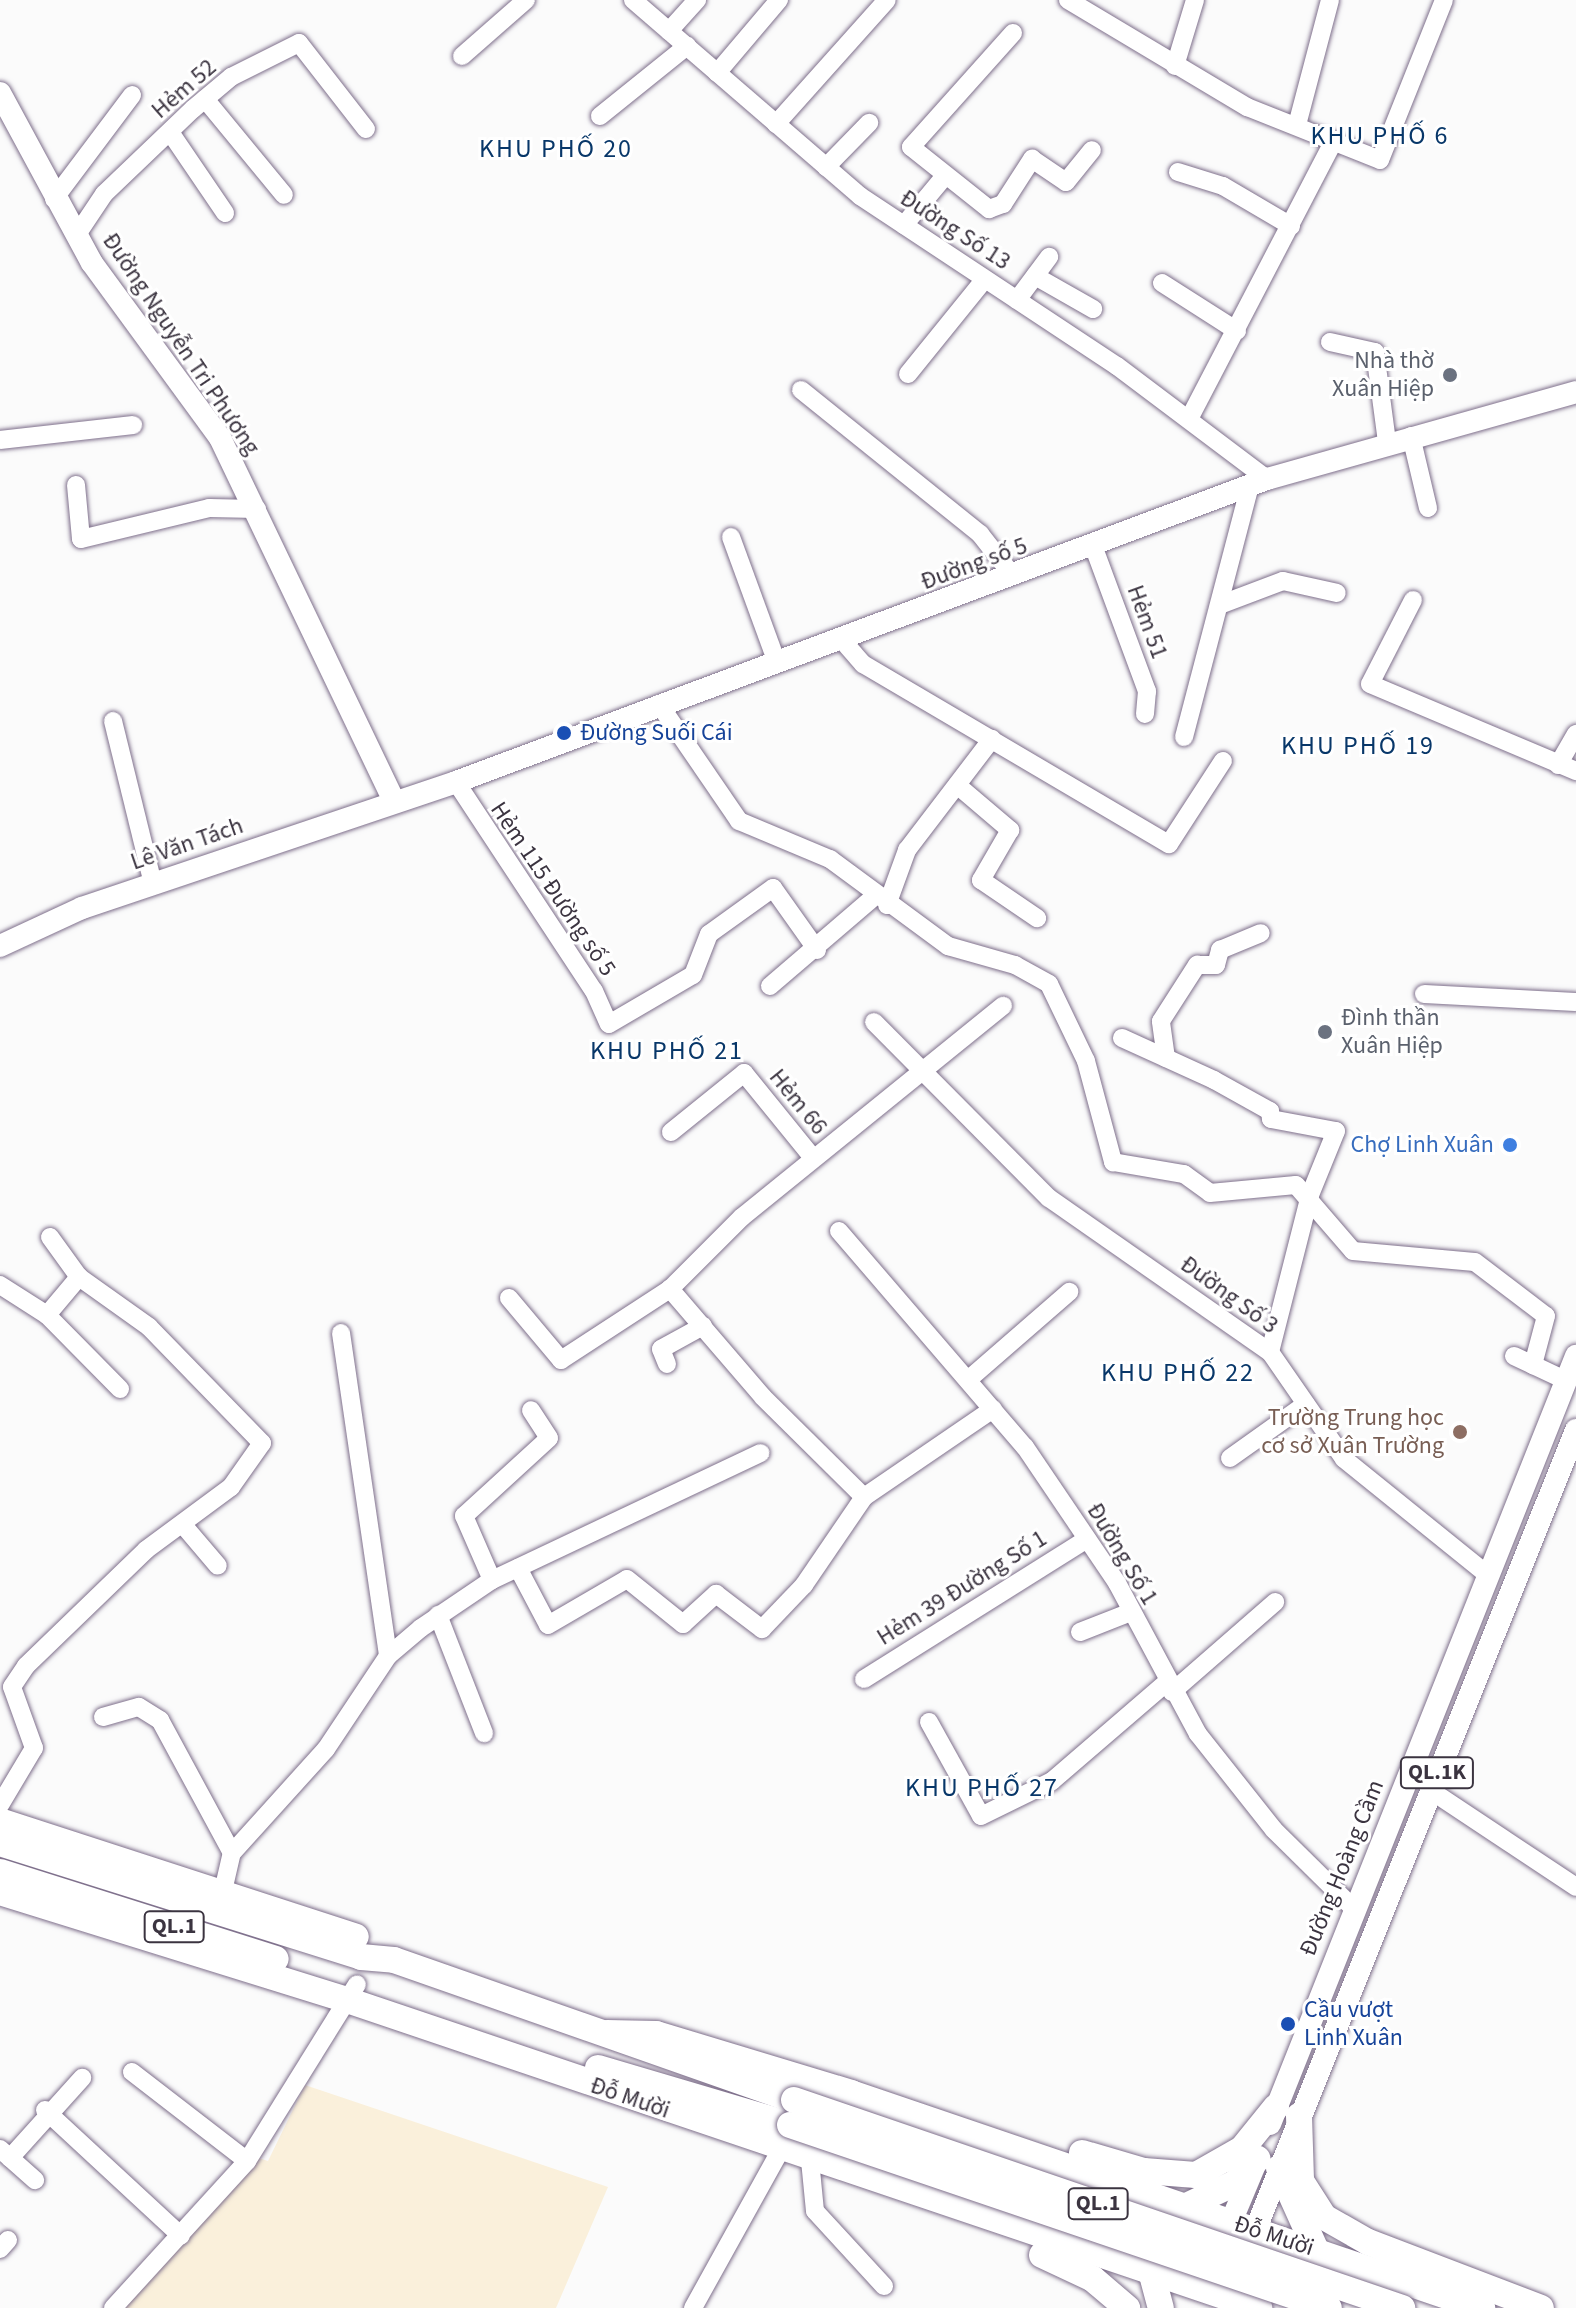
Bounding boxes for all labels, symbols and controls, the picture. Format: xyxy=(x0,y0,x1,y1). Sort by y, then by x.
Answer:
street label: Hẻm 52 xyxy=(146,53,222,125)
district label: KHU PHỐ 6 xyxy=(1310,120,1450,152)
district label: KHU PHỐ 20 xyxy=(479,133,633,165)
street label: Đường Số 13 xyxy=(894,184,1016,276)
street label: Đường Nguyễn Tri Phương xyxy=(96,227,266,461)
place label: Nhà thờ Xuân Hiệp xyxy=(1332,347,1434,403)
marker: Nhà thờ Xuân Hiệp xyxy=(1441,366,1459,384)
street label: Đường số 5 xyxy=(917,531,1031,597)
street label: Hẻm 51 xyxy=(1120,581,1174,663)
place label: Đường Suối Cái xyxy=(580,719,733,747)
marker: Đường Suối Cái xyxy=(555,724,573,742)
district label: KHU PHỐ 19 xyxy=(1281,730,1435,762)
street label: Hẻm 115 Đường số 5 xyxy=(484,796,622,982)
street label: Lê Văn Tách xyxy=(127,811,247,877)
place label: Đình thần Xuân Hiệp xyxy=(1341,1004,1443,1060)
marker: Đình thần Xuân Hiệp xyxy=(1316,1023,1334,1041)
district label: KHU PHỐ 21 xyxy=(590,1035,744,1067)
street label: Hẻm 66 xyxy=(763,1063,833,1141)
place label: Chợ Linh Xuân xyxy=(1351,1131,1494,1159)
marker: Chợ Linh Xuân xyxy=(1501,1136,1519,1154)
street label: Đường Số 3 xyxy=(1174,1250,1284,1340)
district label: KHU PHỐ 22 xyxy=(1101,1357,1255,1389)
place label: Trường Trung học cơ sở Xuân Trường xyxy=(1261,1404,1444,1460)
marker: Trường Trung học cơ sở Xuân Trường xyxy=(1451,1423,1469,1441)
street label: Đường Số 1 xyxy=(1080,1498,1164,1610)
street label: Hẻm 39 Đường Số 1 xyxy=(872,1524,1052,1652)
road number: QL.1K xyxy=(1399,1755,1475,1791)
district label: KHU PHỐ 27 xyxy=(905,1772,1059,1804)
street label: Đường Hoàng Cầm xyxy=(1294,1776,1390,1960)
road number: QL.1 xyxy=(142,1909,206,1945)
place label: Cầu vượt Linh Xuân xyxy=(1304,1996,1403,2052)
marker: Cầu vượt Linh Xuân xyxy=(1279,2015,1297,2033)
street label: Đỗ Mười xyxy=(586,2071,674,2125)
road number: QL.1 xyxy=(1066,2186,1130,2222)
street label: Đỗ Mười xyxy=(1230,2210,1318,2262)

